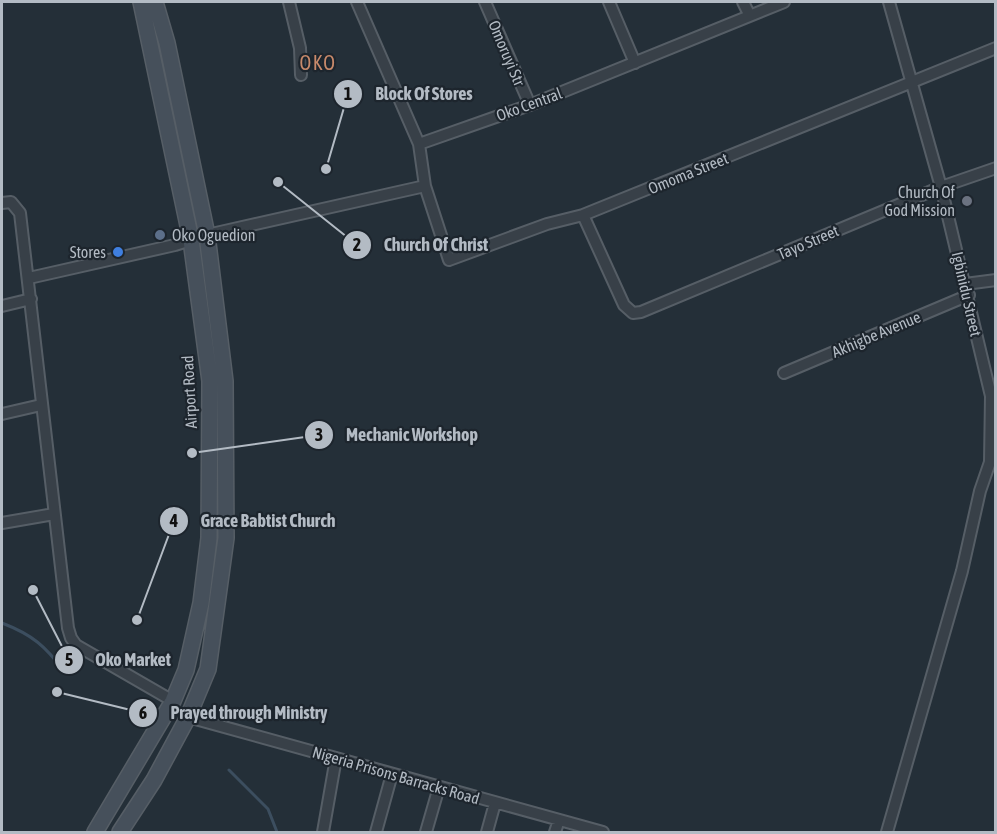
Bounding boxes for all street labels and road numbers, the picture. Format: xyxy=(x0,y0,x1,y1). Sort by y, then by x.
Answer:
street label: Omoruyi Str xyxy=(484,18,529,89)
street label: Oko Central xyxy=(494,84,565,124)
street label: Omoma Street xyxy=(645,149,731,197)
street label: Tayo Street xyxy=(775,221,842,264)
street label: Igbinidu Street xyxy=(948,250,986,339)
street label: Akhigbe Avenue xyxy=(829,307,923,362)
street label: Airport Road xyxy=(178,355,201,429)
street label: Nigeria Prisons Barracks Road xyxy=(310,743,482,808)

